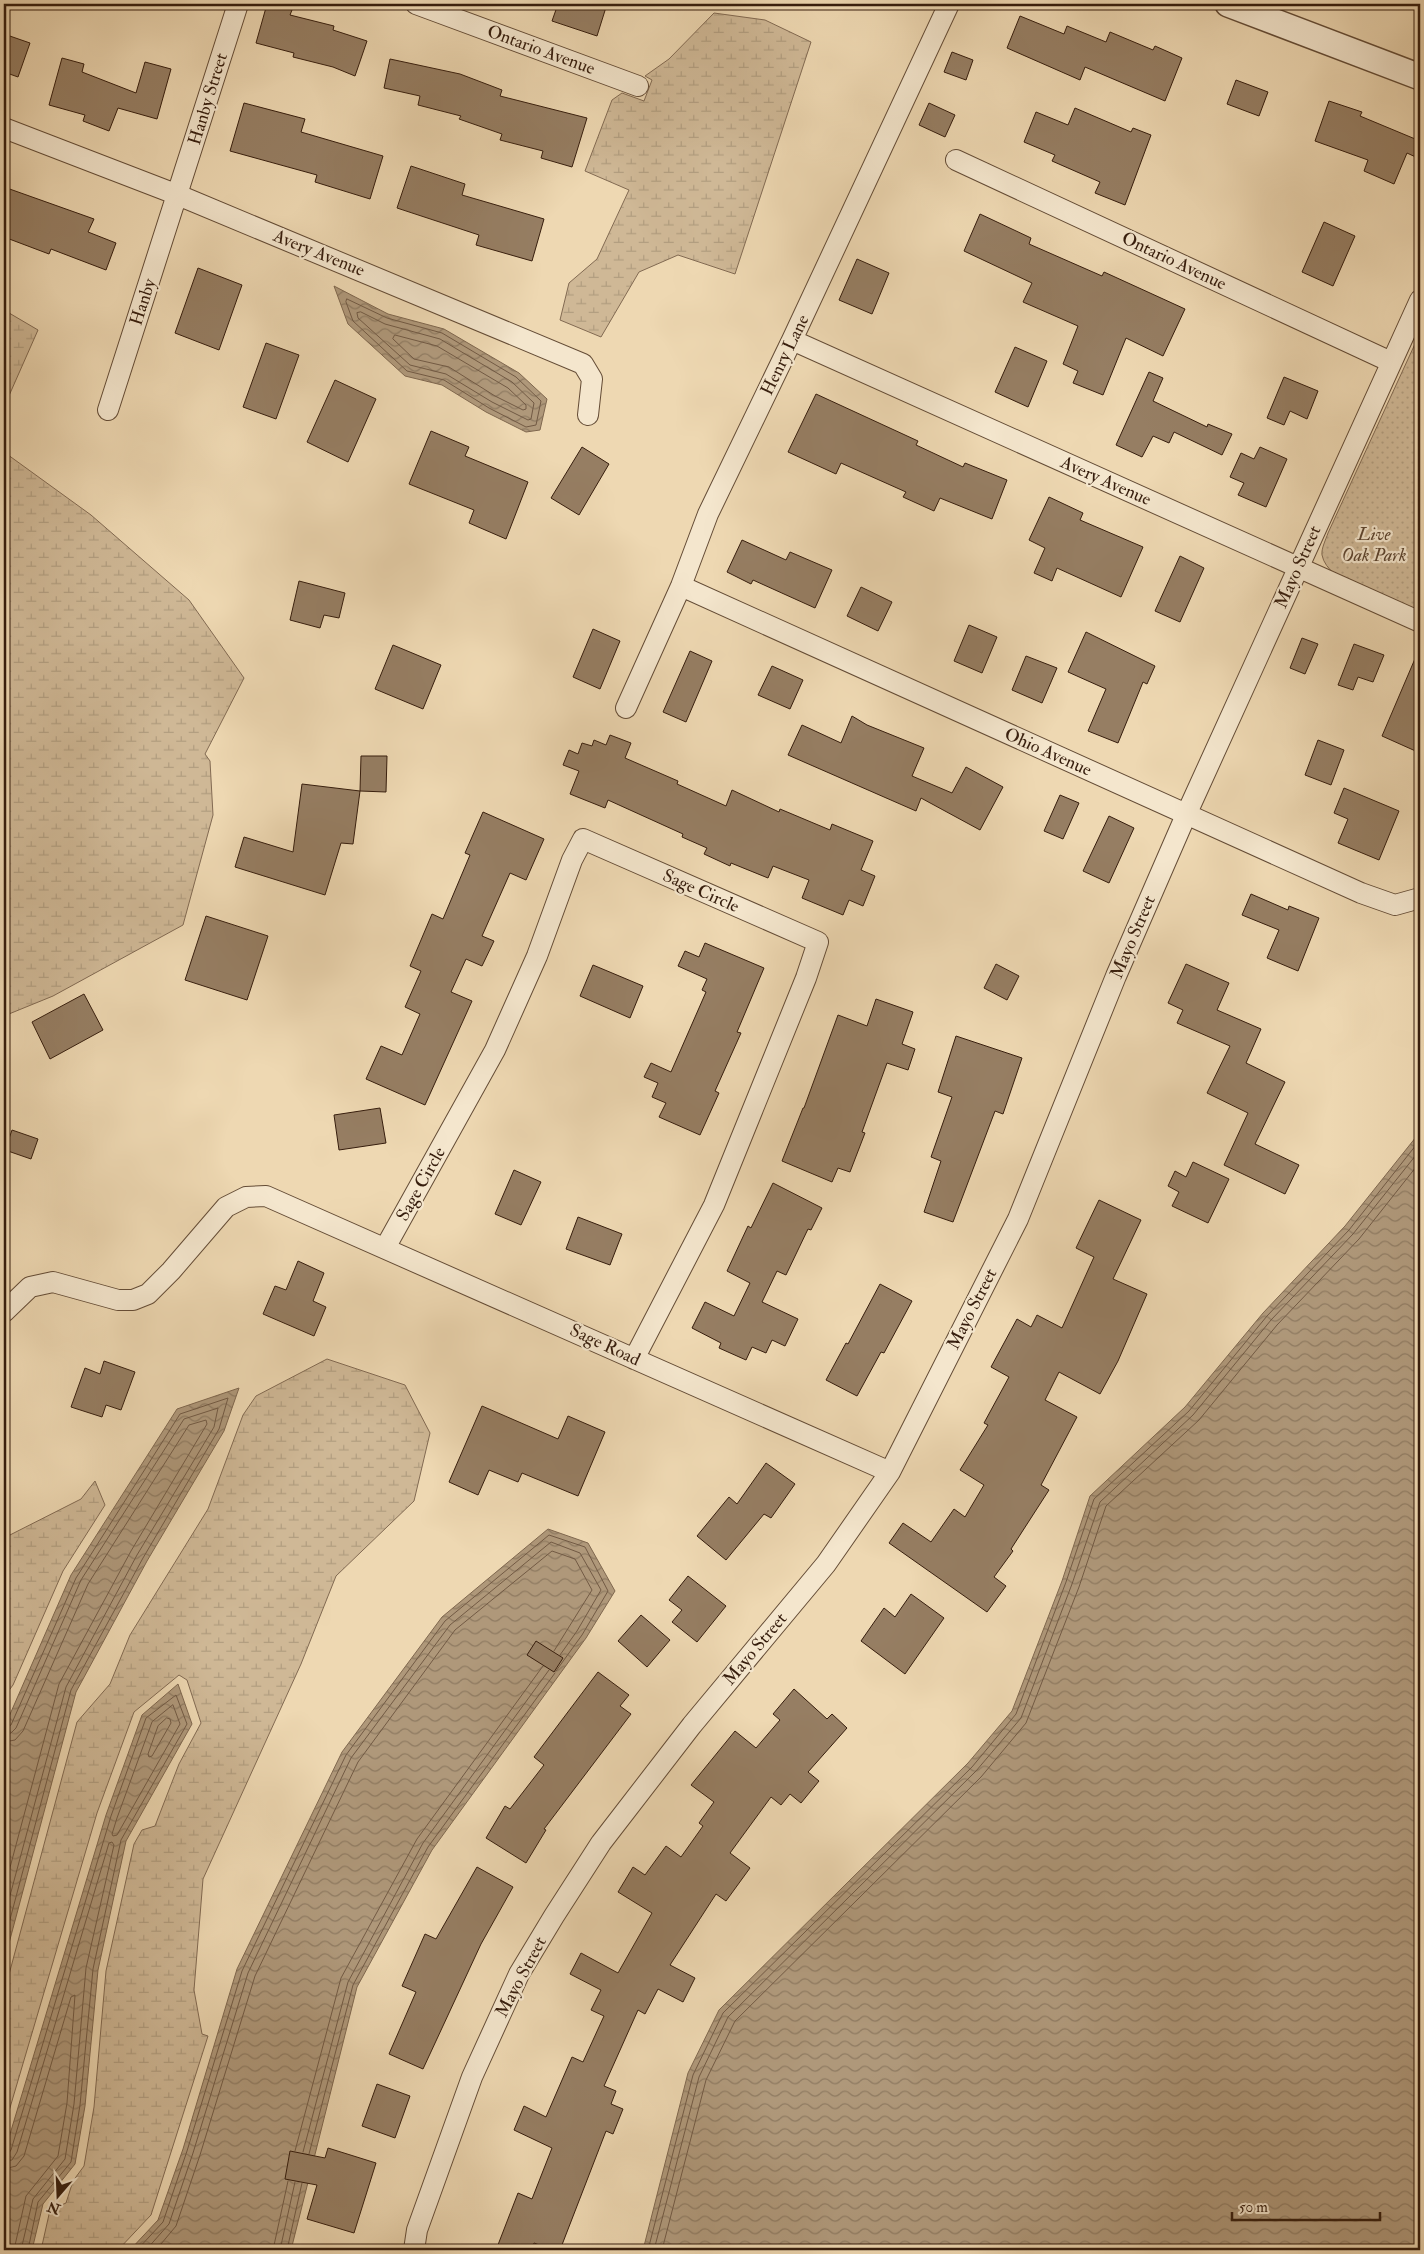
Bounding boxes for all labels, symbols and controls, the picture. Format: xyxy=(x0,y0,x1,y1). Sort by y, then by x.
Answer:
street label: Ontario Avenue xyxy=(484,20,598,80)
street label: Hanby Street xyxy=(183,50,233,148)
street label: Avery Avenue xyxy=(269,224,369,282)
street label: Ontario Avenue xyxy=(1118,227,1231,296)
street label: Hanby xyxy=(125,275,162,328)
street label: Henry Lane xyxy=(756,310,815,399)
street label: Avery Avenue xyxy=(1056,450,1155,511)
street label: Mayo Street xyxy=(1270,522,1327,612)
park label: Live Oak Park xyxy=(1342,523,1406,567)
street label: Ohio Avenue xyxy=(1001,723,1096,782)
street label: Sage Circle xyxy=(659,864,743,918)
street label: Mayo Street xyxy=(1105,892,1161,982)
street label: Sage Circle xyxy=(391,1142,451,1225)
street label: Mayo Street xyxy=(942,1264,1002,1354)
street label: Sage Road xyxy=(566,1319,644,1371)
street label: Mayo Street xyxy=(718,1608,792,1690)
street label: Mayo Street xyxy=(490,1933,552,2021)
north arrow xyxy=(32,2172,82,2222)
scale bar xyxy=(1232,2189,1379,2221)
text: N xyxy=(45,2198,64,2218)
text: 50 m xyxy=(1239,2198,1268,2217)

